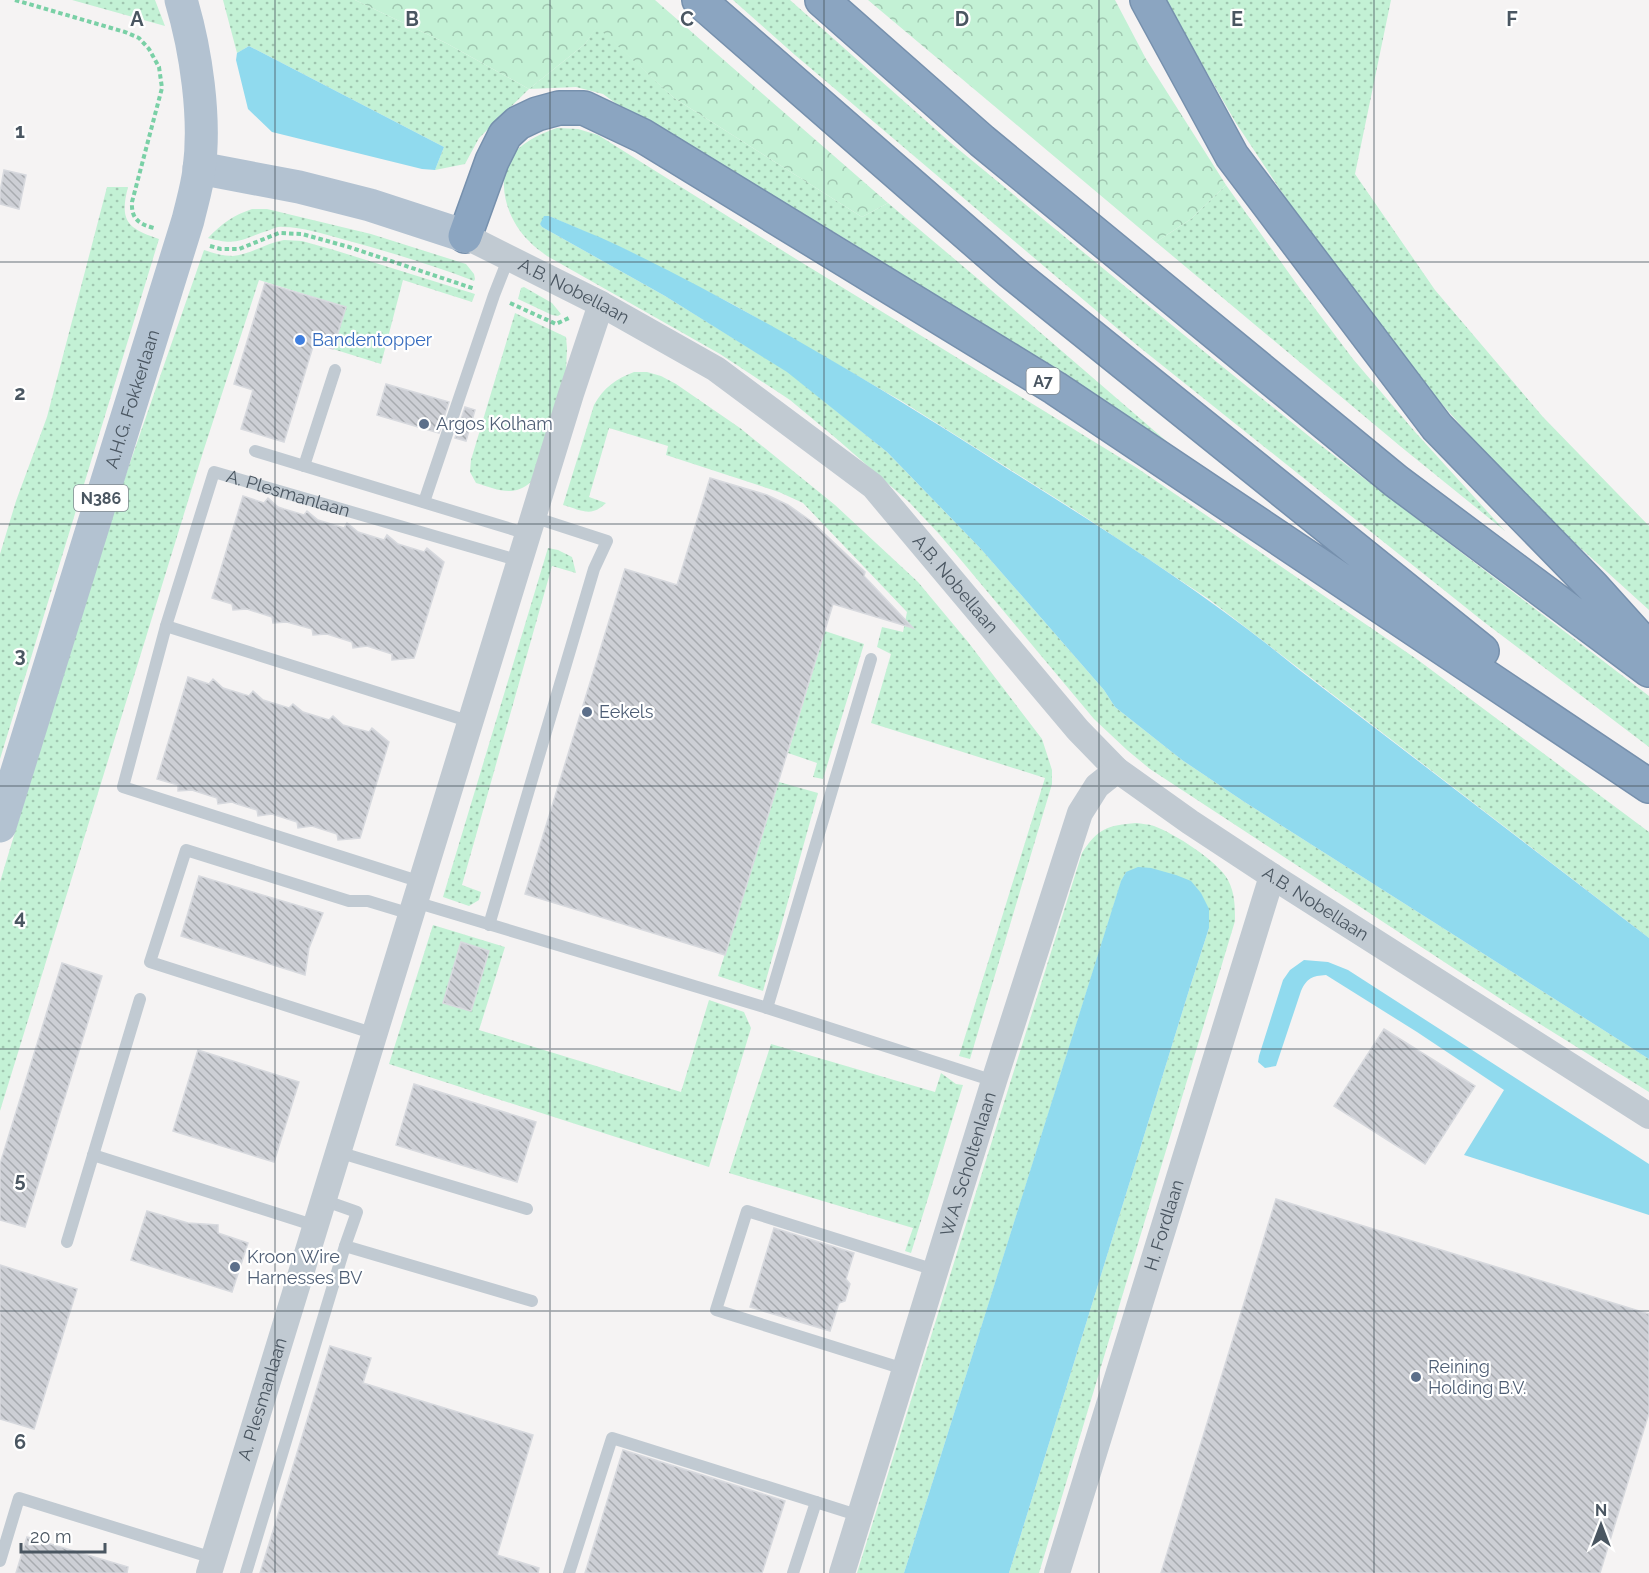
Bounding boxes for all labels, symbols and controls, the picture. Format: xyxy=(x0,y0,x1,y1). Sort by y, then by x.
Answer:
text: A xyxy=(130,7,144,31)
text: B xyxy=(405,7,419,31)
text: C xyxy=(680,7,694,31)
text: D xyxy=(955,7,969,31)
text: E xyxy=(1231,7,1243,31)
text: F xyxy=(1506,7,1518,31)
text: 1 xyxy=(15,119,25,143)
street label: A.B. Nobellaan xyxy=(515,254,633,328)
street label: A.H.G. Fokkerlaan xyxy=(101,327,163,471)
place label: Bandentopper xyxy=(312,329,433,350)
marker: Bandentopper xyxy=(293,333,307,347)
road number: A7 xyxy=(1026,368,1060,394)
text: 2 xyxy=(14,381,26,405)
place label: Argos Kolham xyxy=(436,413,553,434)
marker: Argos Kolham xyxy=(417,417,431,431)
street label: A. Plesmanlaan xyxy=(224,465,352,521)
road number: N386 xyxy=(74,485,128,511)
street label: A.B. Nobellaan xyxy=(909,530,1003,637)
text: 3 xyxy=(14,643,26,667)
place label: Eekels xyxy=(599,701,654,722)
marker: Eekels xyxy=(580,705,594,719)
street label: A.B. Nobellaan xyxy=(1259,862,1373,945)
text: 4 xyxy=(14,905,26,929)
street label: W.A. Scholtenlaan xyxy=(936,1089,1000,1239)
text: 5 xyxy=(14,1168,26,1192)
street label: H. Fordlaan xyxy=(1140,1177,1188,1273)
place label: Kroon Wire Harnesses BV xyxy=(247,1246,362,1288)
marker: Kroon Wire Harnesses BV xyxy=(228,1260,242,1274)
street label: A. Plesmanlaan xyxy=(233,1335,291,1463)
place label: Reining Holding B.V. xyxy=(1428,1356,1526,1398)
marker: Reining Holding B.V. xyxy=(1409,1370,1423,1384)
text: 6 xyxy=(14,1430,26,1454)
north arrow xyxy=(1571,1495,1631,1555)
text: N xyxy=(1595,1501,1607,1520)
scale bar xyxy=(21,1516,105,1554)
text: 20 m xyxy=(30,1526,72,1547)

